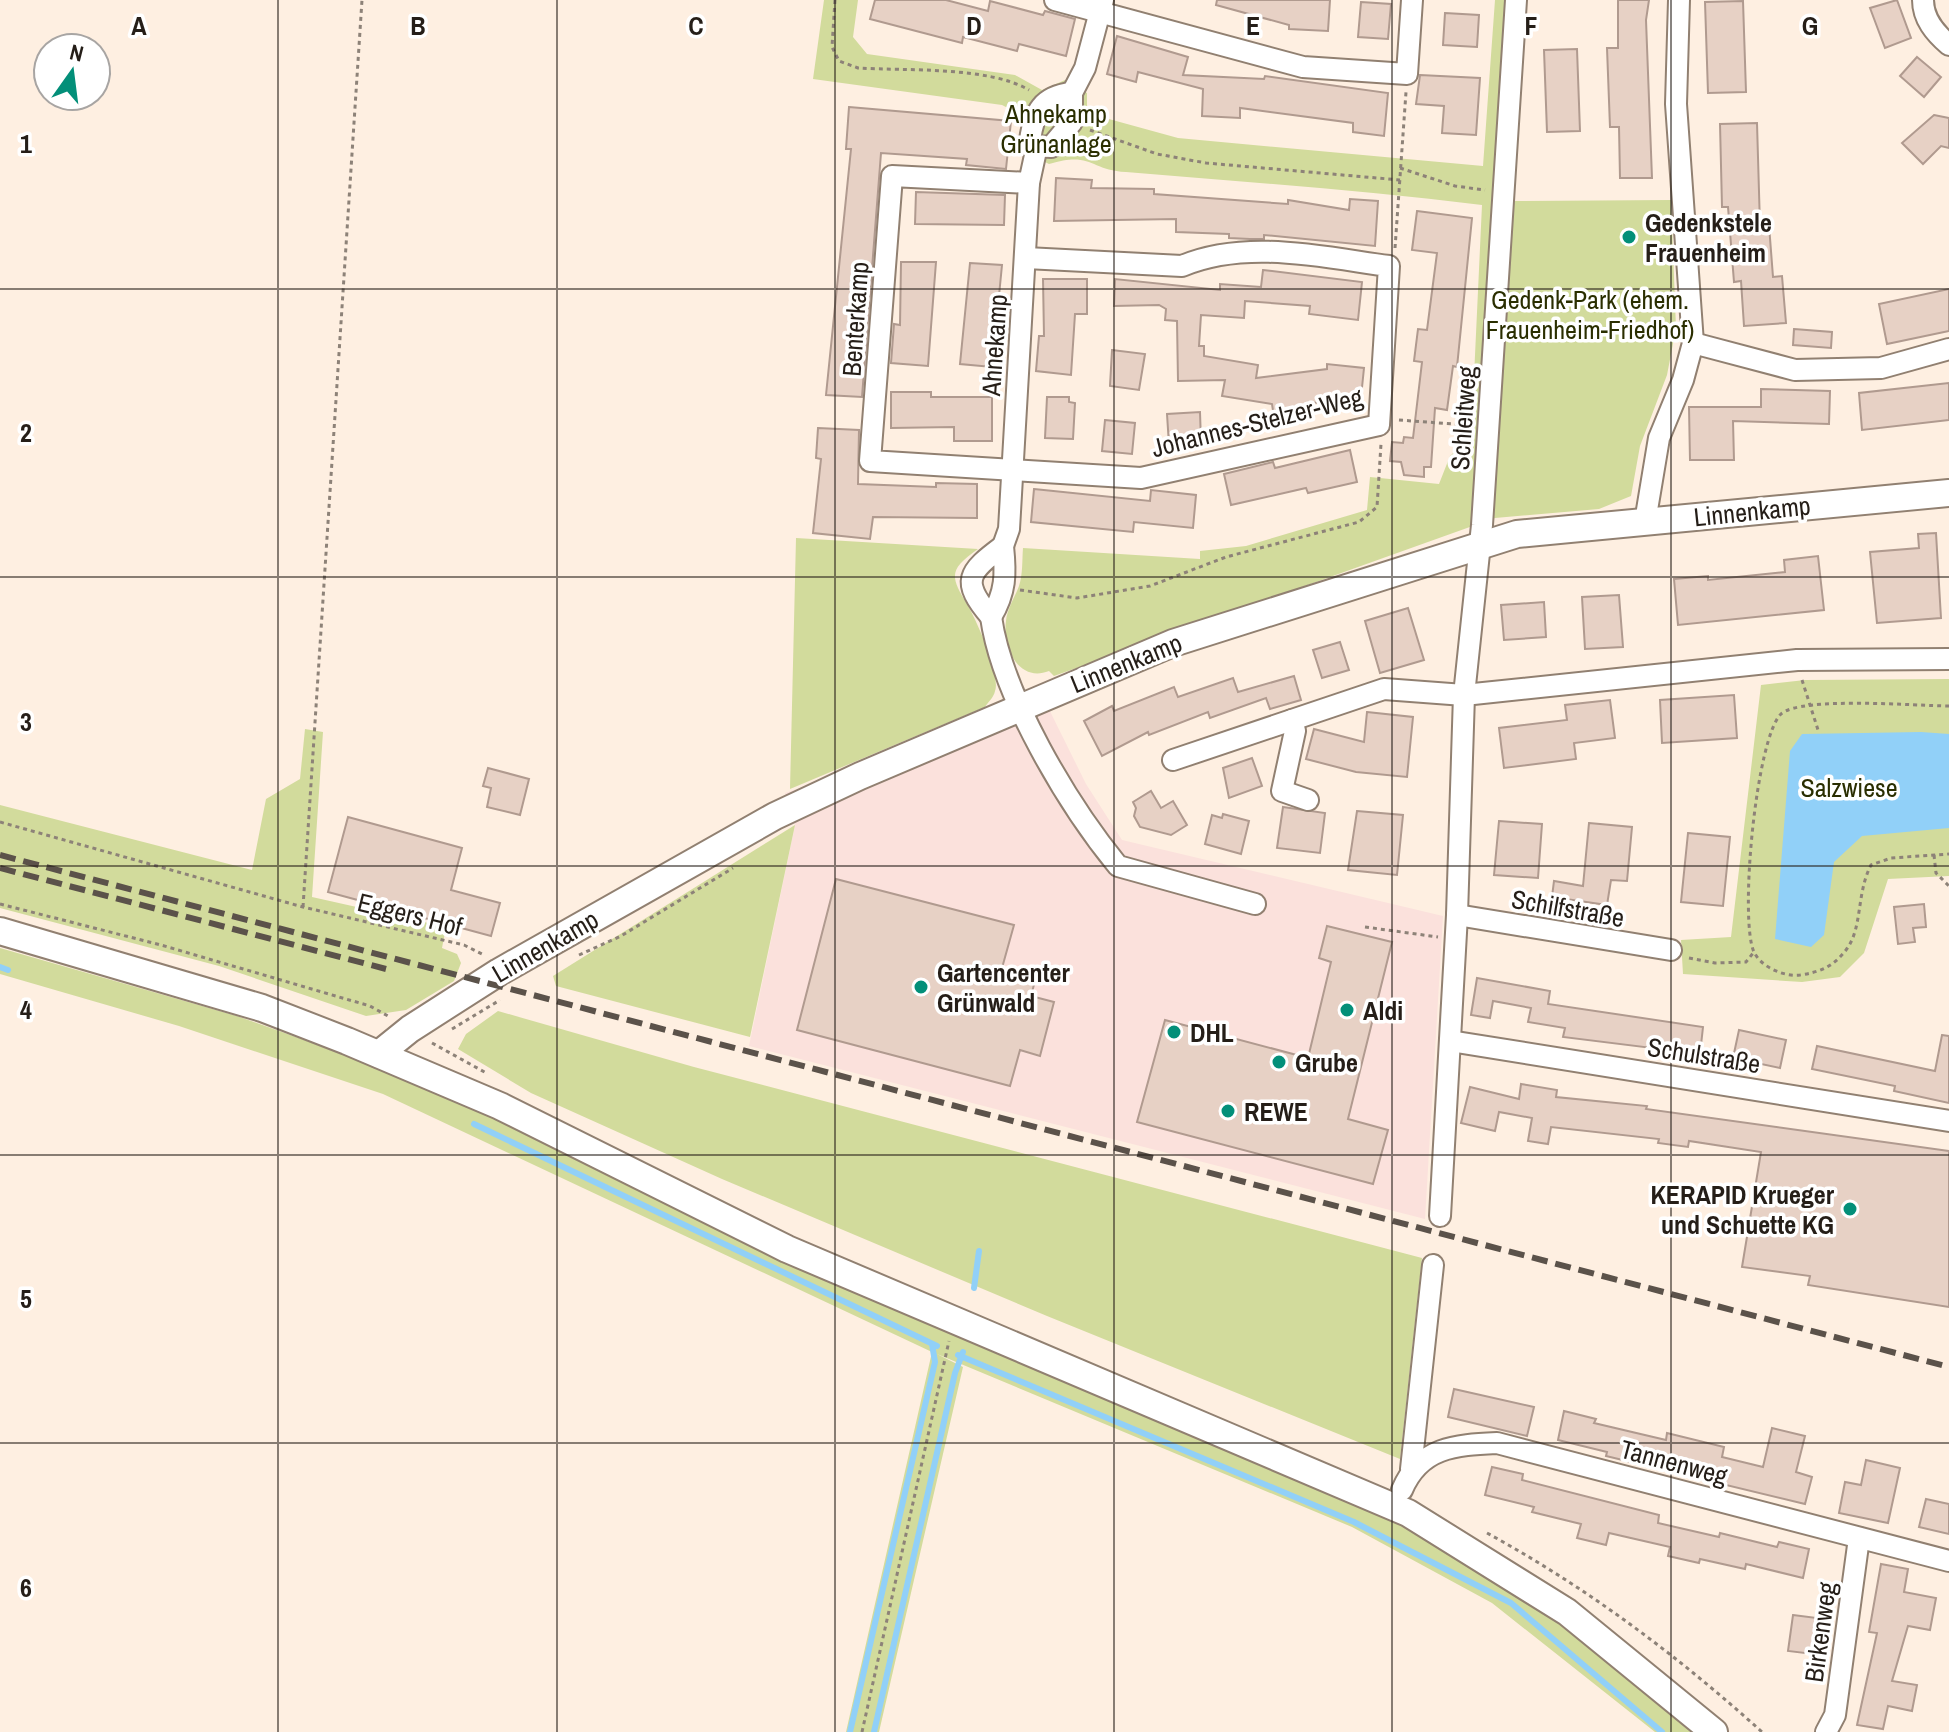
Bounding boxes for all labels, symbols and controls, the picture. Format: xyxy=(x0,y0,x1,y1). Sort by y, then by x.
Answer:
text: A xyxy=(131,8,147,43)
text: B xyxy=(410,8,426,43)
text: C xyxy=(688,8,704,43)
text: D xyxy=(966,8,982,43)
text: E xyxy=(1246,8,1260,43)
text: F xyxy=(1524,8,1538,43)
text: G xyxy=(1802,8,1818,43)
north arrow xyxy=(32,32,112,112)
text: N xyxy=(67,36,87,69)
park label: Ahnekamp Grünanlage xyxy=(1000,96,1112,161)
text: 1 xyxy=(20,126,32,161)
place label: Gedenkstele Frauenheim xyxy=(1645,205,1772,270)
marker: Gedenkstele Frauenheim xyxy=(1620,228,1638,246)
street label: Benterkamp xyxy=(834,260,876,378)
park label: Gedenk-Park (ehem. Frauenheim-Friedhof) xyxy=(1486,282,1694,347)
street label: Ahnekamp xyxy=(973,293,1015,398)
street label: Schleitweg xyxy=(1442,365,1484,471)
street label: Johannes-Stelzer-Weg xyxy=(1148,379,1366,465)
text: 2 xyxy=(20,415,32,450)
street label: Linnenkamp xyxy=(1692,487,1812,535)
street label: Linnenkamp xyxy=(1065,625,1187,701)
text: 3 xyxy=(20,704,32,739)
park label: Salzwiese xyxy=(1800,770,1898,805)
street label: Schilfstraße xyxy=(1509,881,1627,935)
street label: Eggers Hof xyxy=(354,884,466,944)
street label: Linnenkamp xyxy=(485,902,605,990)
place label: Gartencenter Grünwald xyxy=(937,955,1070,1020)
marker: Gartencenter Grünwald xyxy=(912,978,930,996)
text: 4 xyxy=(20,992,32,1027)
place label: Aldi xyxy=(1363,993,1403,1028)
marker: Aldi xyxy=(1338,1001,1356,1019)
place label: DHL xyxy=(1190,1015,1234,1050)
marker: DHL xyxy=(1165,1023,1183,1041)
street label: Schulstraße xyxy=(1645,1029,1763,1081)
place label: Grube xyxy=(1295,1045,1358,1080)
marker: Grube xyxy=(1270,1053,1288,1071)
place label: REWE xyxy=(1244,1094,1308,1129)
marker: REWE xyxy=(1219,1102,1237,1120)
place label: KERAPID Krueger und Schuette KG xyxy=(1650,1177,1835,1242)
marker: KERAPID Krueger und Schuette KG xyxy=(1841,1200,1859,1218)
text: 5 xyxy=(20,1281,32,1316)
street label: Tannenweg xyxy=(1617,1431,1732,1493)
text: 6 xyxy=(20,1570,32,1605)
street label: Birkenweg xyxy=(1796,1580,1844,1684)

